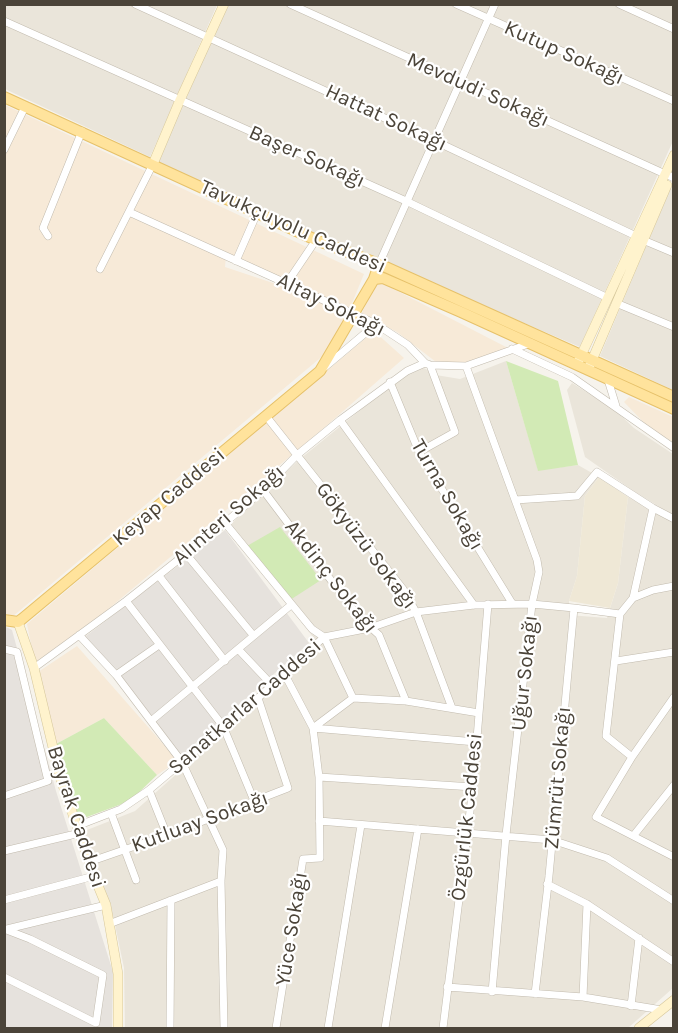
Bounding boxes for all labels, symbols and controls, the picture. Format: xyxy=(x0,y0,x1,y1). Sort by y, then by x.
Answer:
street label: Kutup Sokağı xyxy=(500,15,628,91)
street label: Mevdudi Sokağı xyxy=(403,47,553,133)
street label: Hattat Sokağı xyxy=(321,79,451,157)
street label: Başer Sokağı xyxy=(245,120,369,194)
street label: Tavukçuyolu Caddesi xyxy=(196,175,390,279)
street label: Altay Sokağı xyxy=(273,268,389,342)
street label: Turna Sokağı xyxy=(405,435,489,555)
street label: Keyap Caddesi xyxy=(107,443,231,551)
street label: Alınteri Sokağı xyxy=(168,460,290,570)
street label: Gökyüzü Sokağı xyxy=(310,478,422,614)
street label: Akdinç Sokağı xyxy=(279,515,383,639)
street label: Uğur Sokağı xyxy=(506,614,544,732)
street label: Sanatkarlar Caddesi xyxy=(163,634,327,780)
street label: Zümrüt Sokağı xyxy=(539,705,577,851)
street label: Özgürlük Caddesi xyxy=(446,732,488,902)
street label: Bayrak Caddesi xyxy=(41,743,111,891)
street label: Kutluay Sokağı xyxy=(128,786,272,858)
street label: Yüce Sokağı xyxy=(271,870,313,988)

